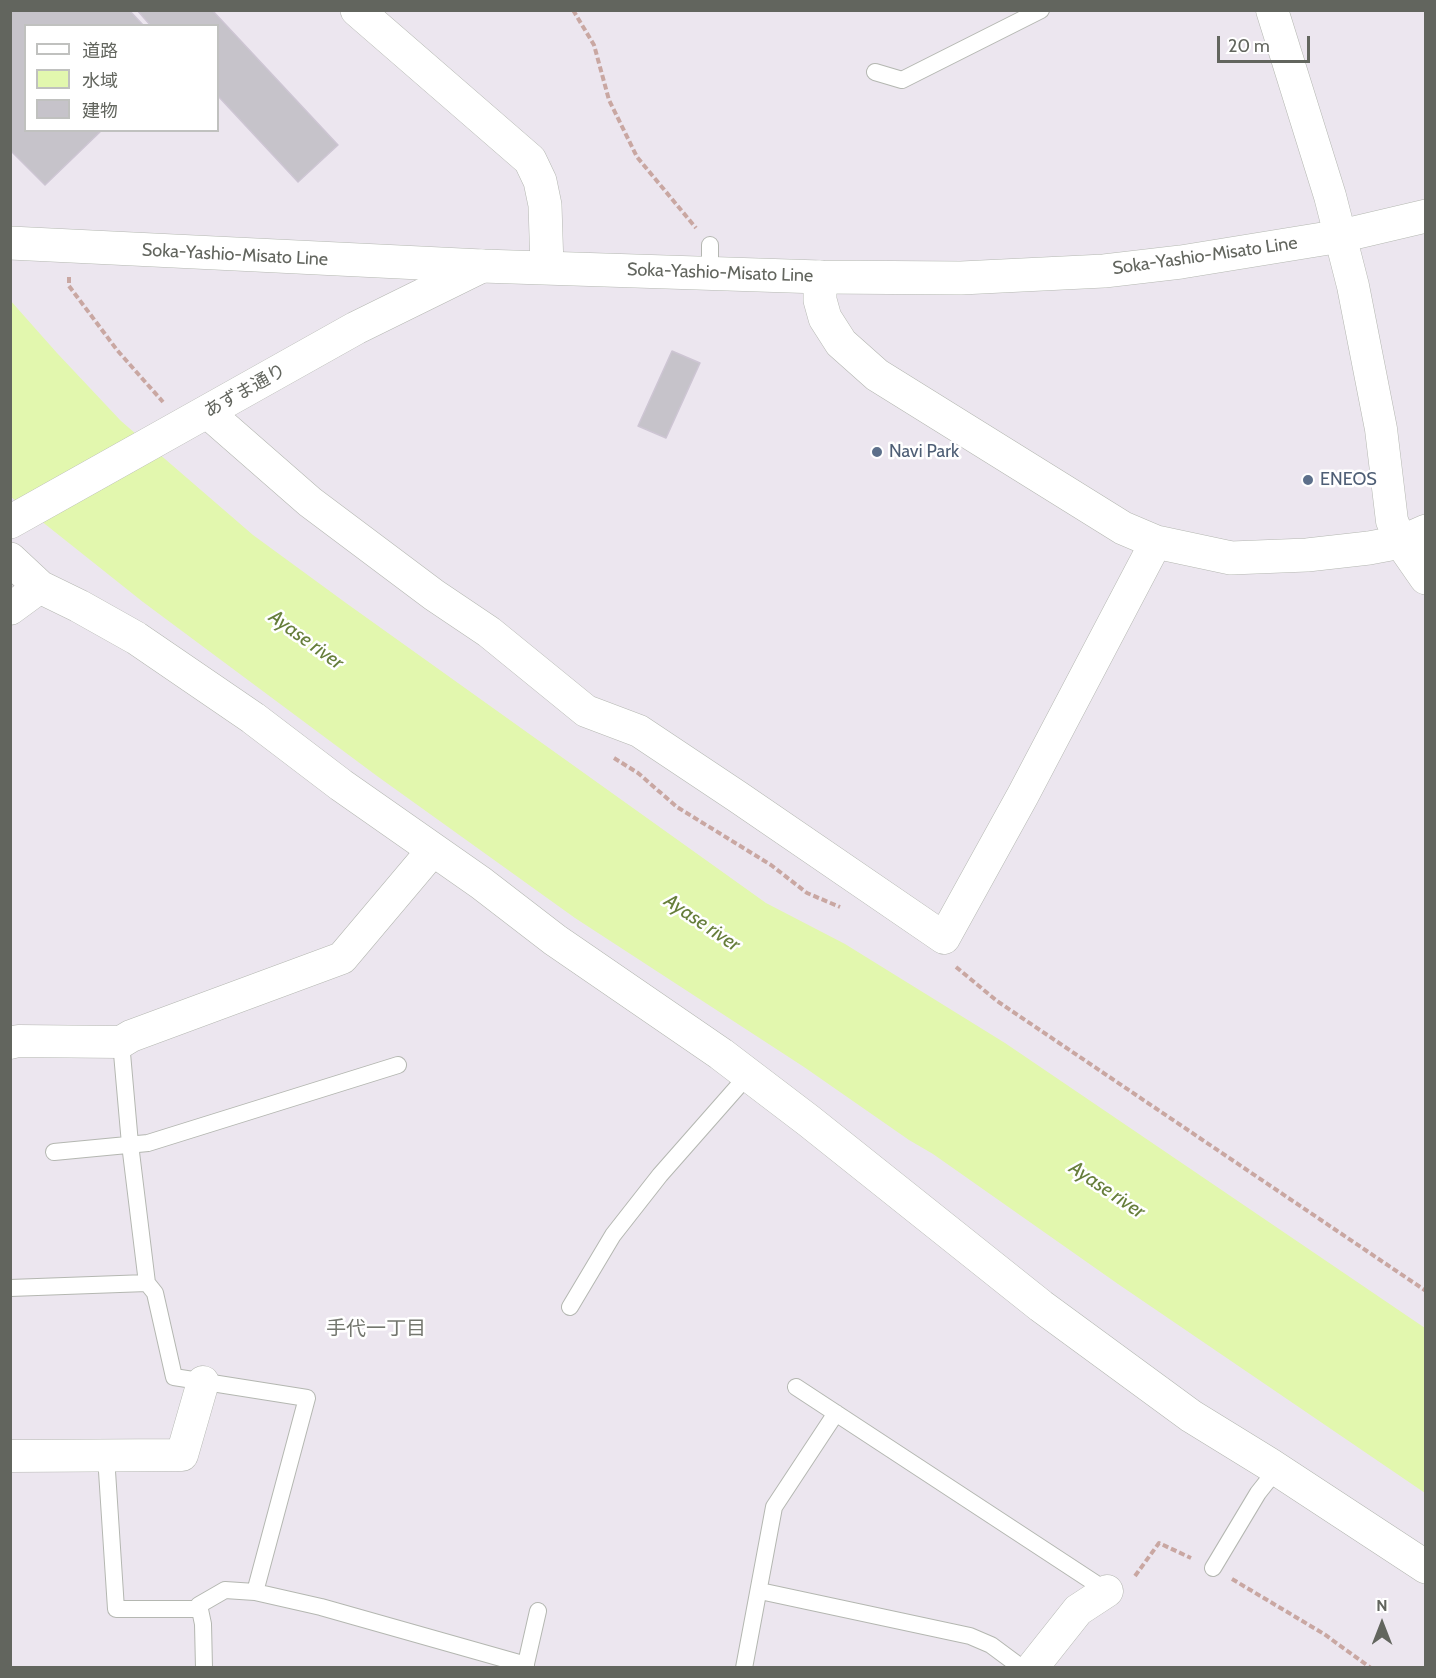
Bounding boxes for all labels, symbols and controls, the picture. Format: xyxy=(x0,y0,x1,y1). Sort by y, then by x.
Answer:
legend xyxy=(24,24,219,132)
scale bar xyxy=(1220,24,1313,62)
text: 20 m xyxy=(1228,35,1270,57)
text: 道路 xyxy=(82,40,118,62)
text: 水域 xyxy=(82,70,118,92)
text: 建物 xyxy=(82,100,118,122)
street label: Soka-Yashio-Misato Line xyxy=(1111,232,1299,280)
street label: Soka-Yashio-Misato Line xyxy=(141,239,329,271)
street label: Soka-Yashio-Misato Line xyxy=(626,259,814,287)
street label: あずま通り xyxy=(200,360,290,422)
place label: Navi Park xyxy=(889,441,959,463)
marker: Navi Park xyxy=(870,445,884,459)
place label: ENEOS xyxy=(1320,469,1377,491)
marker: ENEOS xyxy=(1301,473,1315,487)
water label: Ayase river xyxy=(264,605,348,675)
water label: Ayase river xyxy=(660,889,744,957)
water label: Ayase river xyxy=(1065,1156,1149,1224)
district label: 手代一丁目 xyxy=(326,1317,426,1341)
north arrow xyxy=(1352,1594,1412,1654)
text: N xyxy=(1376,1596,1388,1615)

